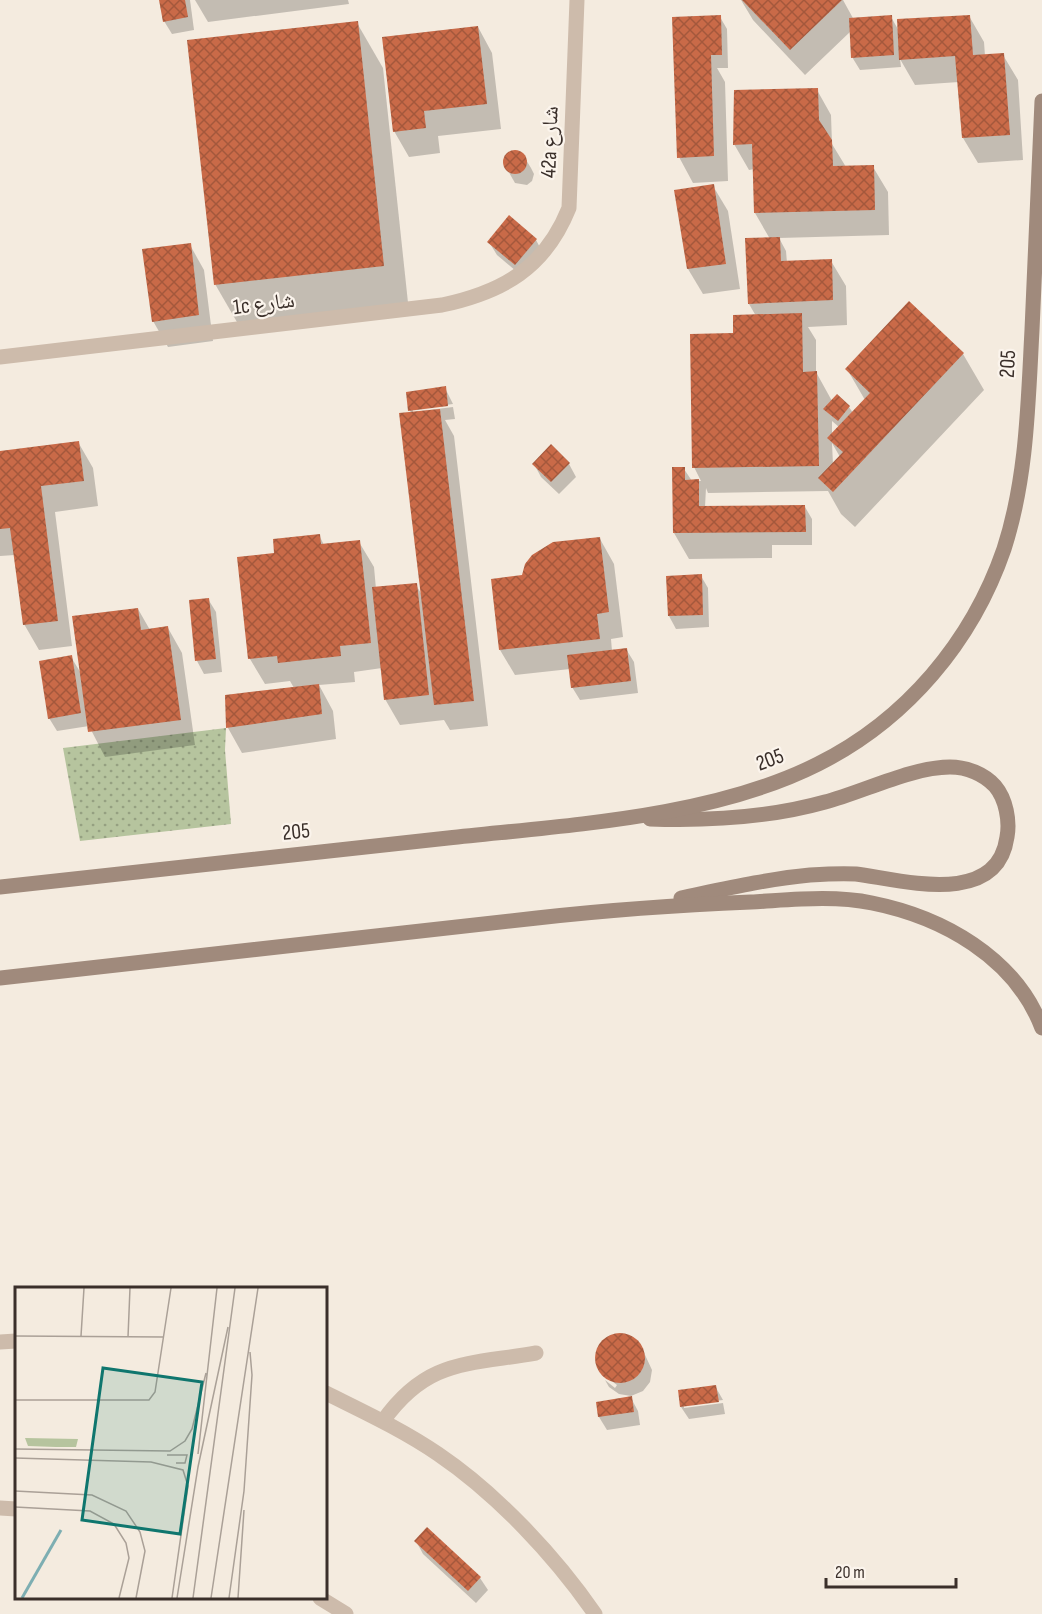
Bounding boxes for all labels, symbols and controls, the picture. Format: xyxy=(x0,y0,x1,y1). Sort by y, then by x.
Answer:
street label: 42a شارع xyxy=(535,105,565,179)
street label: 1c شارع xyxy=(232,287,296,321)
street label: 205 xyxy=(994,349,1022,379)
street label: 205 xyxy=(752,742,788,778)
street label: 205 xyxy=(281,817,311,847)
inset map xyxy=(15,1287,327,1599)
scale bar xyxy=(826,1551,956,1589)
text: 20 m xyxy=(835,1562,865,1583)

